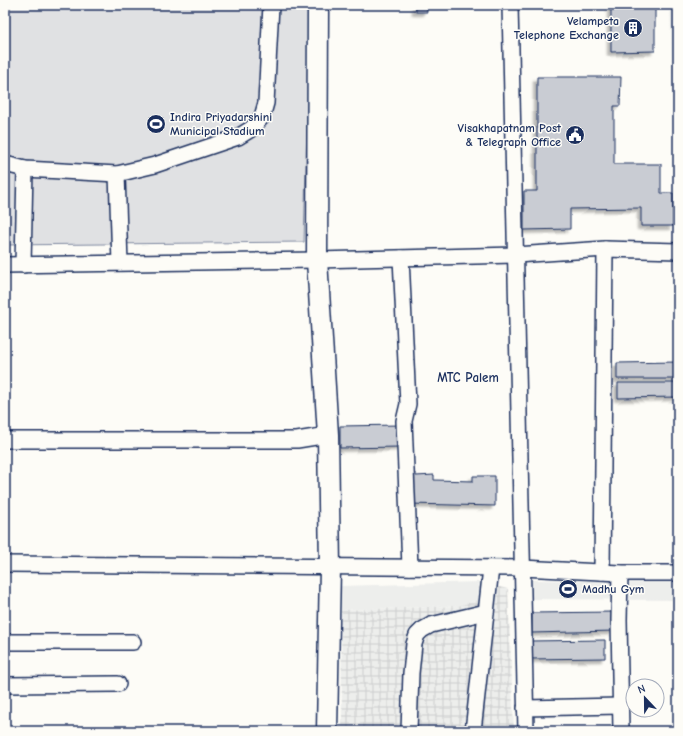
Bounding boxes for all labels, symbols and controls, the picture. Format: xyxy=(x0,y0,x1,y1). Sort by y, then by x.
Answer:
place label: Velampeta Telephone Exchange xyxy=(514,14,619,42)
building icon: Velampeta Telephone Exchange xyxy=(622,17,644,39)
place label: Indira Priyadarshini Municipal Stadium xyxy=(170,110,272,138)
sports icon: Indira Priyadarshini Municipal Stadium xyxy=(145,113,167,135)
place label: Visakhapatnam Post & Telegraph Office xyxy=(458,121,562,149)
public building icon: Visakhapatnam Post & Telegraph Office xyxy=(564,124,586,146)
district label: MTC Palem xyxy=(437,370,499,385)
sports icon: Madhu Gym xyxy=(557,578,579,600)
place label: Madhu Gym xyxy=(582,582,644,596)
north arrow xyxy=(625,678,665,718)
text: N xyxy=(636,682,647,697)

